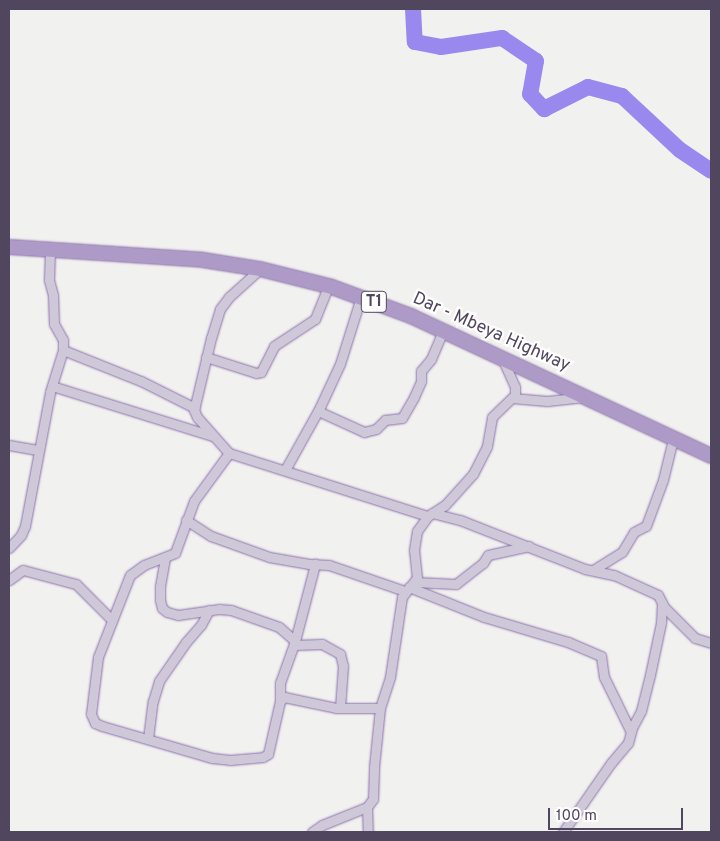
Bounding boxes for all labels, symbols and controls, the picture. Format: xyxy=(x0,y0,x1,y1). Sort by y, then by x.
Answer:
road number: T1 xyxy=(360,288,388,316)
street label: Dar - Mbeya Highway xyxy=(409,289,573,377)
scale bar xyxy=(550,798,685,830)
text: 100 m xyxy=(556,807,597,826)

